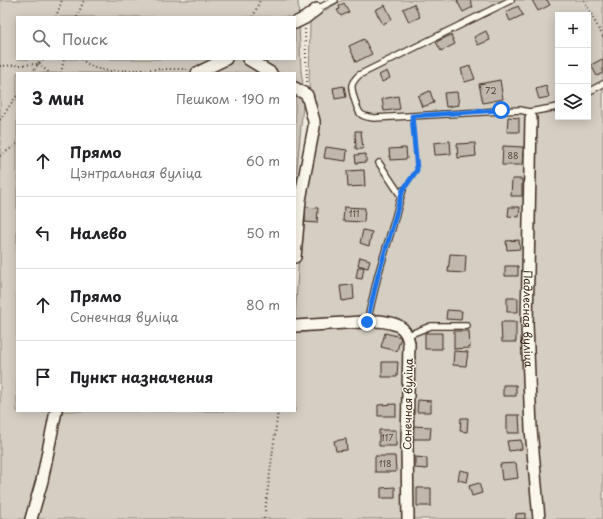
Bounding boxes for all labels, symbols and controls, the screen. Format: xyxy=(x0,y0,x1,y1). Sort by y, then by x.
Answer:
map controls xyxy=(555,12,591,120)
button: + xyxy=(555,12,591,48)
search box xyxy=(16,16,296,60)
icon: search xyxy=(30,27,52,49)
text: Поиск xyxy=(62,27,108,50)
button: − xyxy=(555,48,591,84)
house number: 72 xyxy=(485,83,497,97)
button: layers xyxy=(555,84,591,120)
text: 3 мин xyxy=(32,85,84,111)
text: Пешком · 190 m xyxy=(176,89,280,108)
route start xyxy=(492,101,510,119)
text: Прямо xyxy=(70,140,121,163)
house number: 88 xyxy=(507,148,519,162)
icon: ahead xyxy=(32,150,54,172)
text: 60 m xyxy=(246,151,280,170)
text: Цэнтральная вуліца xyxy=(70,163,202,182)
house number: 111 xyxy=(349,206,359,220)
text: Налево xyxy=(70,221,127,244)
icon: left xyxy=(32,222,54,244)
text: 50 m xyxy=(246,223,280,242)
street label: Падлесная вуліца xyxy=(519,270,538,368)
text: Прямо xyxy=(70,284,121,307)
icon: ahead xyxy=(32,294,54,316)
text: 80 m xyxy=(246,295,280,314)
text: Сонечная вуліца xyxy=(70,307,178,326)
route end xyxy=(358,313,376,331)
street label: Сонечная вуліца xyxy=(398,358,417,450)
text: Пункт назначения xyxy=(70,365,213,388)
icon: arrive xyxy=(32,366,54,388)
house number: 117 xyxy=(381,430,393,444)
house number: 118 xyxy=(378,456,392,470)

